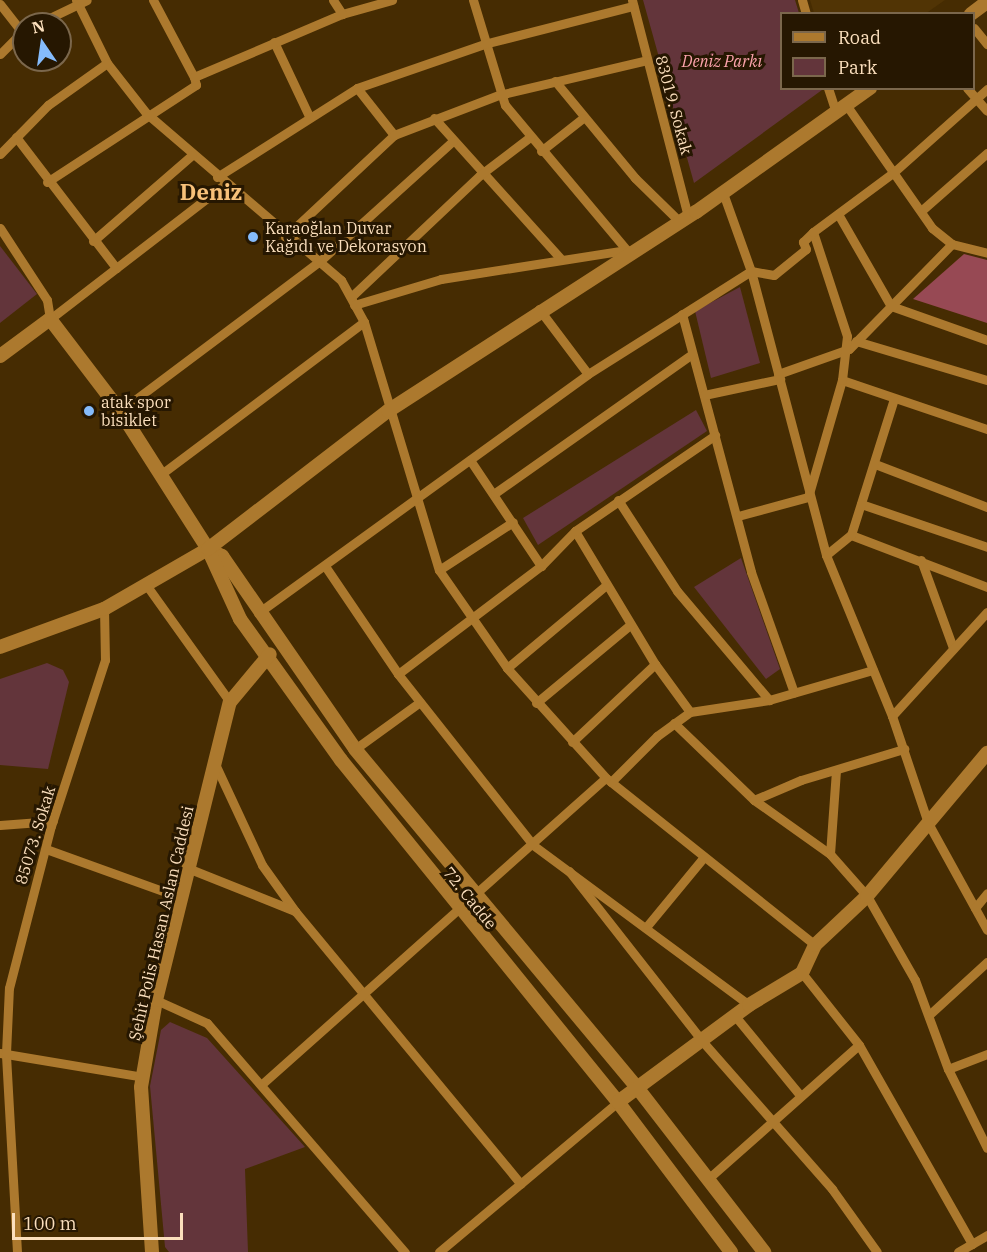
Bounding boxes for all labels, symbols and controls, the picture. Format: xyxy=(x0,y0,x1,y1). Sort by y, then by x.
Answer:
north arrow xyxy=(12,12,72,72)
legend xyxy=(780,12,975,90)
text: N xyxy=(30,15,47,38)
text: Road xyxy=(838,26,881,49)
park label: Deniz Parkı xyxy=(682,51,762,71)
street label: 83019. Sokak xyxy=(652,53,696,157)
text: Park xyxy=(838,56,877,79)
district label: Deniz xyxy=(180,179,242,205)
place label: Karaoğlan Duvar Kağıdı ve Dekorasyon xyxy=(265,218,427,256)
marker: Karaoğlan Duvar Kağıdı ve Dekorasyon xyxy=(246,230,260,244)
place label: atak spor bisiklet xyxy=(101,392,171,430)
marker: atak spor bisiklet xyxy=(82,404,96,418)
street label: 85073. Sokak xyxy=(11,783,59,887)
street label: Şehit Polis Hasan Aslan Caddesi xyxy=(125,804,197,1042)
street label: 72. Cadde xyxy=(439,863,501,933)
scale bar xyxy=(15,1201,186,1239)
text: 100 m xyxy=(23,1212,77,1235)

